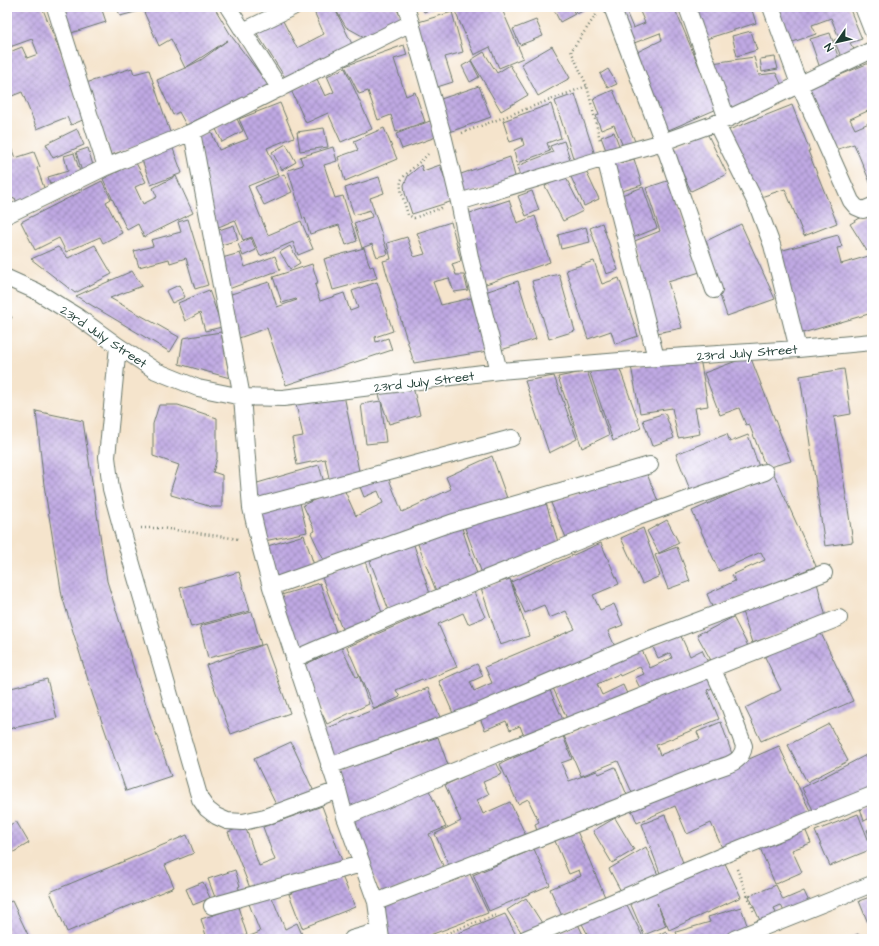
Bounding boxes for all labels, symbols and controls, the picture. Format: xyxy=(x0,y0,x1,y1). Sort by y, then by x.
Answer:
north arrow xyxy=(817,22,857,62)
text: N xyxy=(821,40,837,54)
street label: 23rd July Street xyxy=(56,301,151,374)
street label: 23rd July Street xyxy=(696,340,799,366)
street label: 23rd July Street xyxy=(373,367,476,398)

